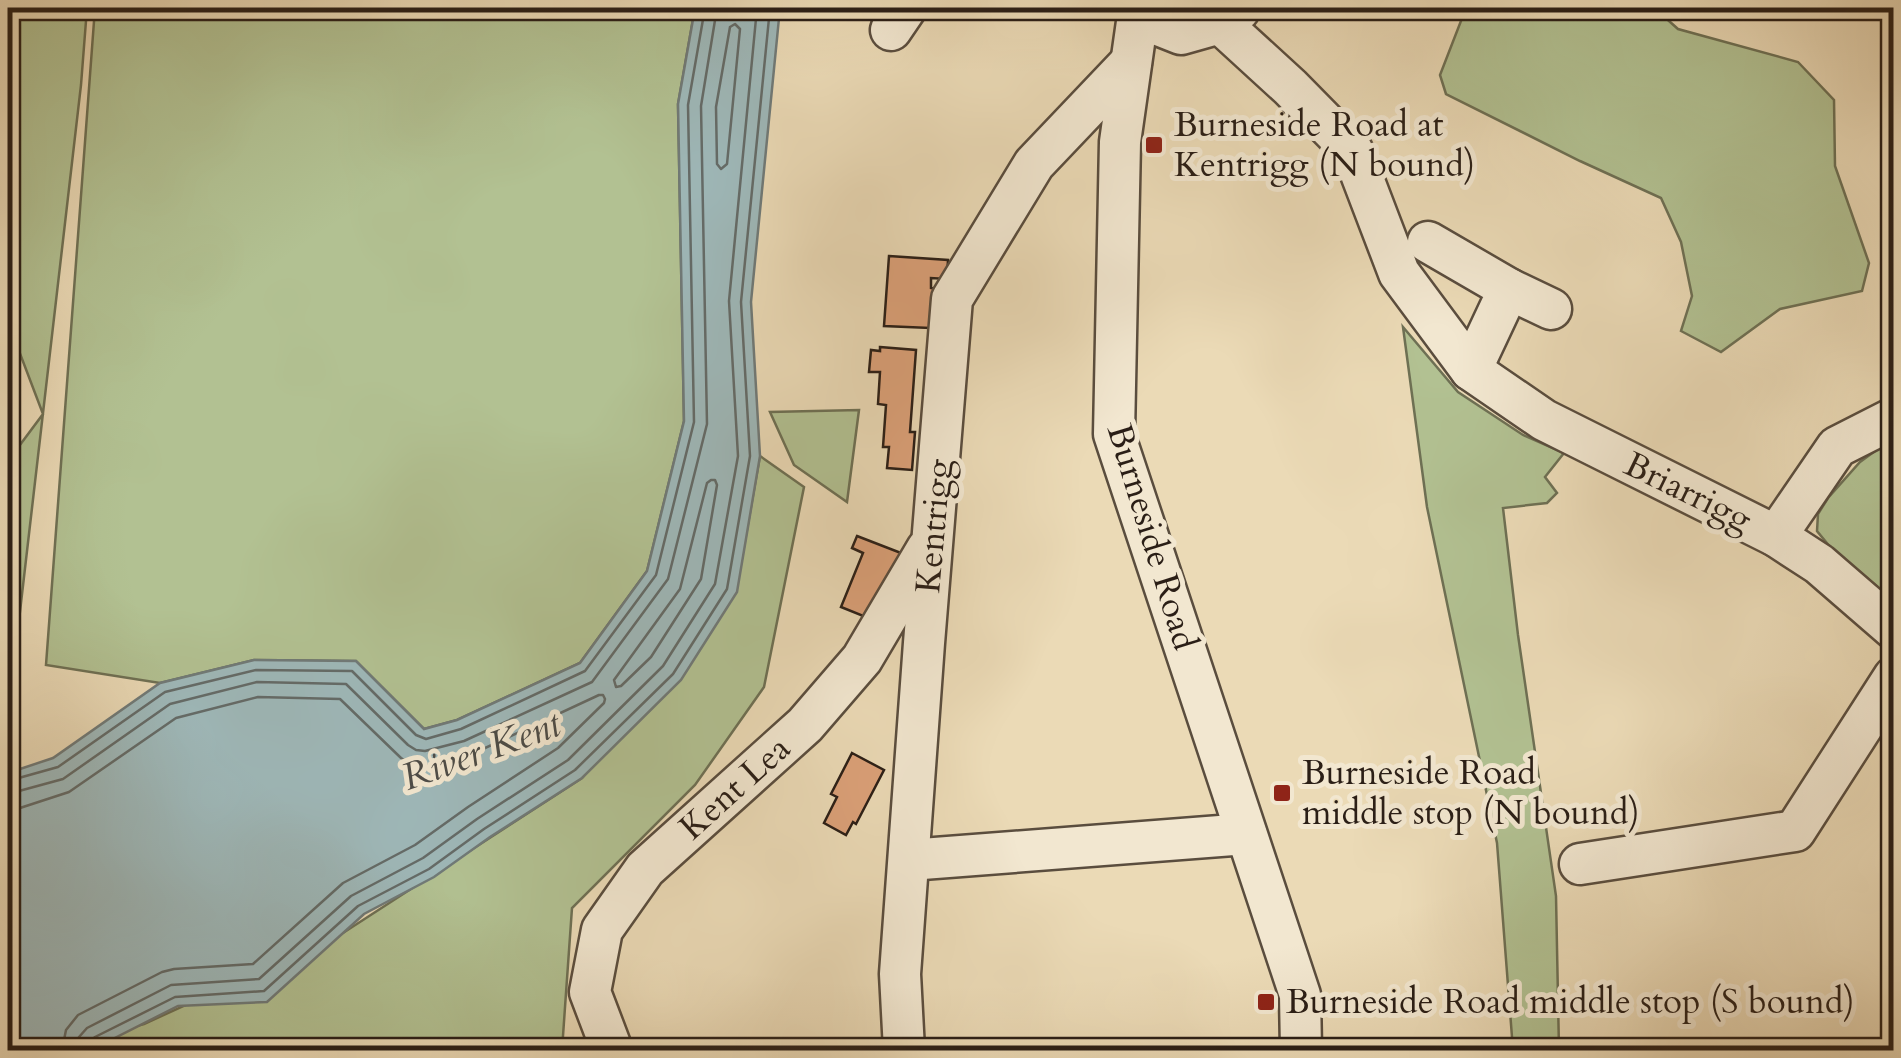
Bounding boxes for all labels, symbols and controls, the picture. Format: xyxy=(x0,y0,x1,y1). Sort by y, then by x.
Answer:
place label: Burneside Road at Kentrigg (N bound) xyxy=(1174,101,1475,189)
marker: Burneside Road at Kentrigg (N bound) xyxy=(1143,134,1165,156)
street label: Burneside Road xyxy=(1095,418,1209,656)
street label: Briarrigg xyxy=(1616,441,1760,544)
street label: Kentrigg xyxy=(904,456,964,595)
water label: River Kent xyxy=(394,698,569,804)
street label: Kent Lea xyxy=(669,725,801,851)
place label: Burneside Road middle stop (N bound) xyxy=(1302,749,1640,837)
marker: Burneside Road middle stop (N bound) xyxy=(1271,782,1293,804)
place label: Burneside Road middle stop (S bound) xyxy=(1286,978,1855,1026)
marker: Burneside Road middle stop (S bound) xyxy=(1255,991,1277,1013)

